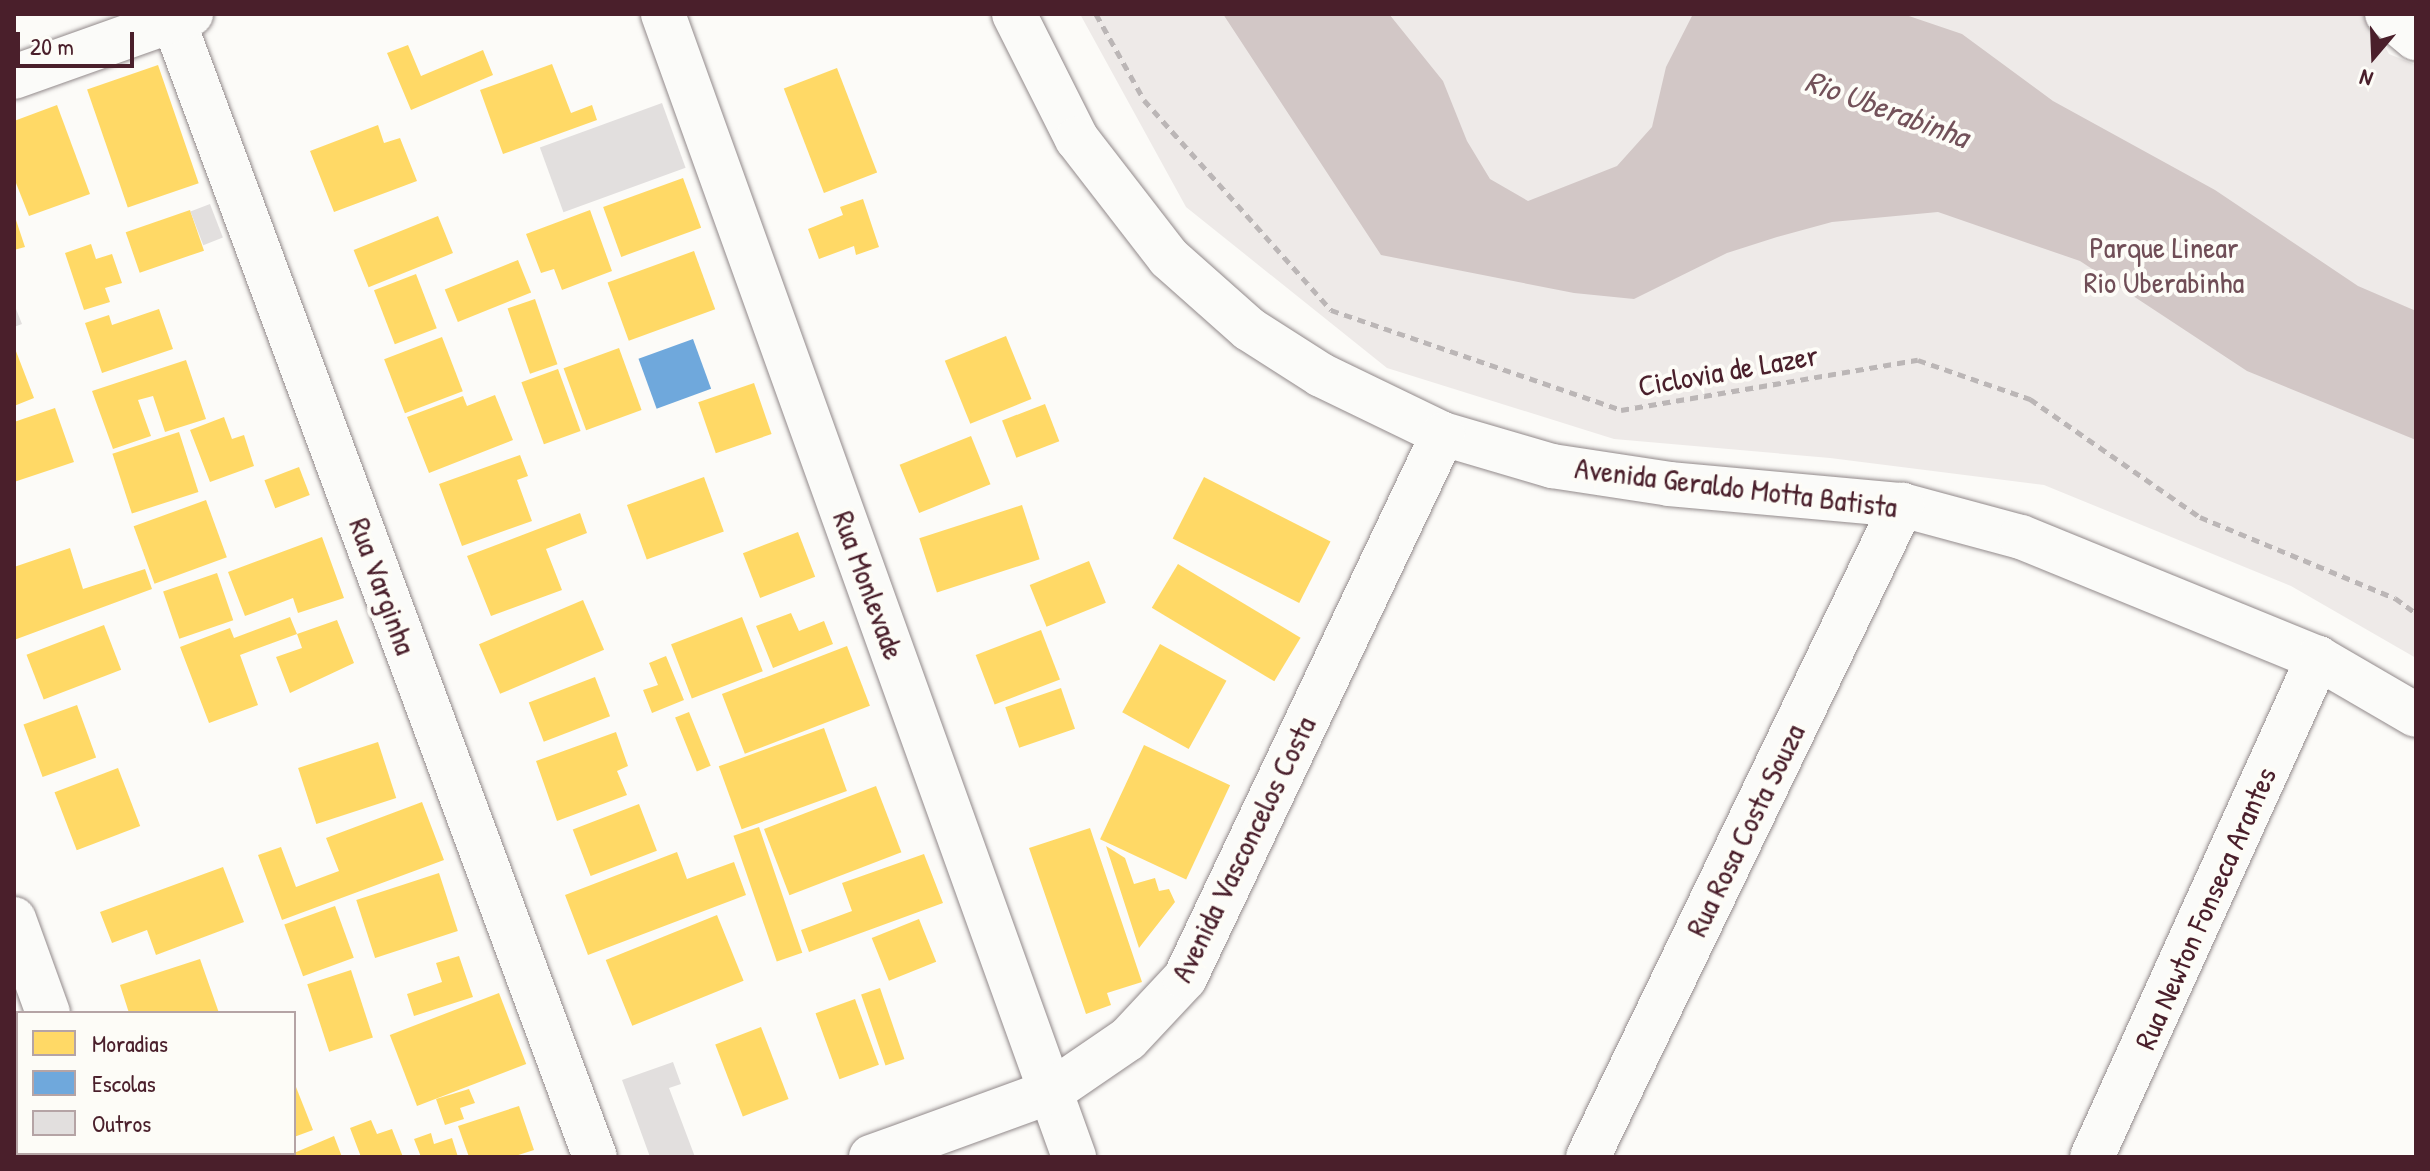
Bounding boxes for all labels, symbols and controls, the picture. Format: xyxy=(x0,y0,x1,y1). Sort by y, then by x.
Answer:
scale bar xyxy=(20,16,138,66)
north arrow xyxy=(2334,16,2414,96)
text: 20 m xyxy=(30,30,74,62)
water label: Rio Uberabinha xyxy=(1800,62,1974,156)
text: N xyxy=(2356,63,2377,95)
park label: Parque Linear Rio Uberabinha xyxy=(2084,229,2244,300)
street label: Ciclovia de Lazer xyxy=(1635,336,1821,404)
street label: Avenida Geraldo Motta Batista xyxy=(1573,449,1899,525)
street label: Rua Monlevade xyxy=(826,506,912,664)
street label: Rua Varginha xyxy=(342,513,424,659)
street label: Avenida Vasconcelos Costa xyxy=(1163,710,1323,988)
street label: Rua Rosa Costa Souza xyxy=(1678,718,1812,942)
street label: Rua Newton Fonseca Arantes xyxy=(2127,761,2283,1055)
legend xyxy=(16,1011,296,1155)
text: Moradias xyxy=(92,1027,168,1059)
text: Escolas xyxy=(92,1067,156,1099)
text: Outros xyxy=(92,1107,151,1139)

